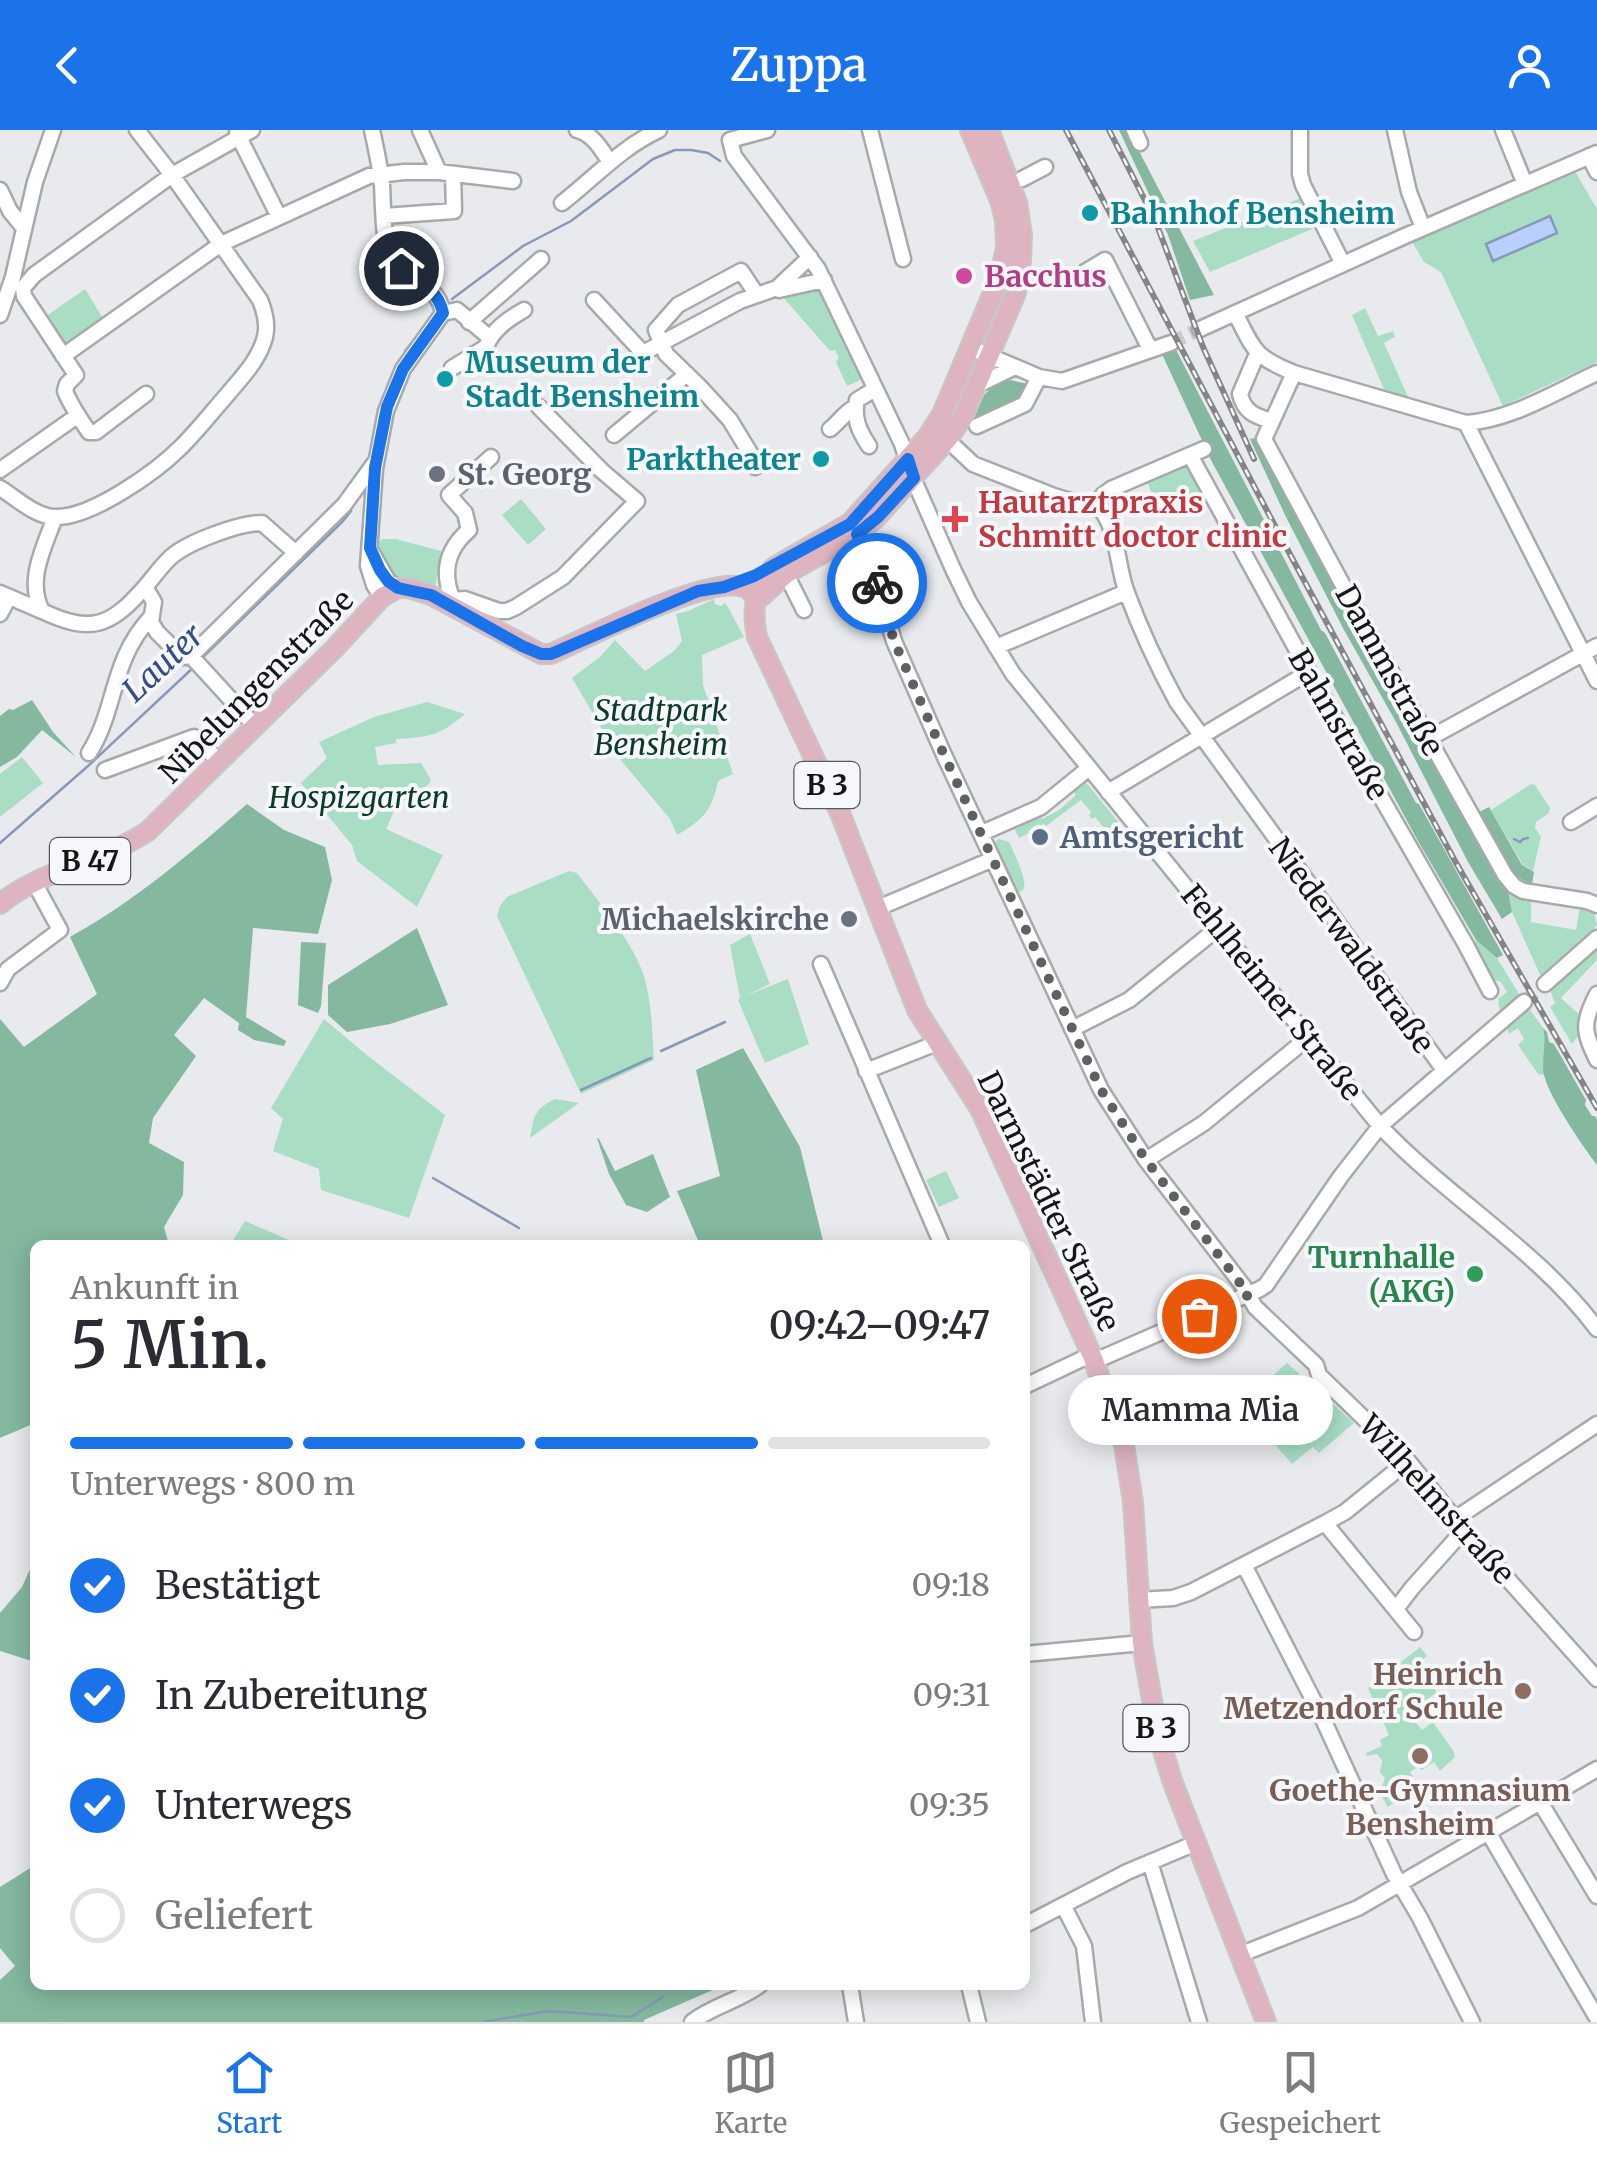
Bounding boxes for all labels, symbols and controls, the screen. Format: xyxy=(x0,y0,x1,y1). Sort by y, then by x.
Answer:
text: Zuppa xyxy=(730,37,867,93)
icon: back xyxy=(40,38,95,93)
icon: person xyxy=(1502,38,1557,93)
place label: Bahnhof Bensheim xyxy=(1110,194,1395,232)
marker: Bahnhof Bensheim xyxy=(1079,202,1101,224)
pin xyxy=(359,226,444,311)
icon: home xyxy=(374,241,429,296)
place label: Bacchus xyxy=(984,257,1107,295)
marker: Bacchus xyxy=(953,265,975,287)
place label: Museum der Stadt Bensheim xyxy=(465,343,699,415)
marker: Museum der Stadt Bensheim xyxy=(434,368,456,390)
place label: Parktheater xyxy=(626,440,801,478)
marker: Parktheater xyxy=(810,448,832,470)
place label: St. Georg xyxy=(457,455,592,493)
marker: St. Georg xyxy=(426,463,448,485)
place label: Hautarztpraxis Schmitt doctor clinic xyxy=(978,483,1287,555)
marker: Hautarztpraxis Schmitt doctor clinic xyxy=(942,506,968,532)
courier xyxy=(827,533,927,633)
icon: bike xyxy=(850,556,905,611)
street label: Dammstraße xyxy=(1327,578,1453,762)
street label: Nibelungenstraße xyxy=(151,581,361,791)
water label: Lauter xyxy=(114,615,212,710)
street label: Bahnstraße xyxy=(1281,642,1397,806)
park label: Stadtpark Bensheim xyxy=(594,691,728,763)
road number: B 3 xyxy=(794,762,860,808)
park label: Hospizgarten xyxy=(267,778,450,816)
place label: Amtsgericht xyxy=(1059,818,1244,856)
marker: Amtsgericht xyxy=(1029,826,1051,848)
street label: Niederwaldstraße xyxy=(1261,830,1443,1060)
road number: B 47 xyxy=(50,838,130,884)
street label: Fehlheimer Straße xyxy=(1173,876,1371,1108)
place label: Michaelskirche xyxy=(601,900,829,938)
marker: Michaelskirche xyxy=(838,908,860,930)
street label: Darmstädter Straße xyxy=(970,1065,1128,1337)
place label: Turnhalle (AKG) xyxy=(1308,1238,1455,1310)
marker: Turnhalle (AKG) xyxy=(1464,1263,1486,1285)
text: Ankunft in xyxy=(70,1268,239,1308)
pin xyxy=(1157,1274,1242,1359)
icon: bag xyxy=(1172,1289,1227,1344)
text: 09:42–09:47 xyxy=(769,1302,990,1349)
text: 5 Min. xyxy=(70,1304,269,1386)
callout: Mamma Mia xyxy=(1066,1376,1332,1446)
text: Mamma Mia xyxy=(1101,1390,1300,1430)
street label: Wilhelmstraße xyxy=(1350,1406,1523,1591)
text: Unterwegs · 800 m xyxy=(70,1464,355,1504)
icon: check xyxy=(70,1558,125,1613)
text: Bestätigt xyxy=(155,1562,320,1609)
text: 09:18 xyxy=(912,1565,990,1605)
place label: Heinrich Metzendorf Schule xyxy=(1223,1655,1503,1727)
icon: check xyxy=(70,1668,125,1723)
text: In Zubereitung xyxy=(155,1672,427,1719)
text: 09:31 xyxy=(912,1675,990,1715)
marker: Heinrich Metzendorf Schule xyxy=(1512,1680,1534,1702)
road number: B 3 xyxy=(1124,1705,1188,1751)
marker: Goethe-Gymnasium Bensheim xyxy=(1409,1745,1431,1767)
place label: Goethe-Gymnasium Bensheim xyxy=(1269,1771,1571,1843)
icon: check xyxy=(70,1778,125,1833)
text: Unterwegs xyxy=(155,1782,352,1829)
text: 09:35 xyxy=(909,1785,990,1825)
text: Geliefert xyxy=(155,1892,313,1939)
tab: Start xyxy=(216,2045,282,2141)
tab: Karte xyxy=(715,2045,787,2141)
tab: Gespeichert xyxy=(1220,2045,1381,2141)

